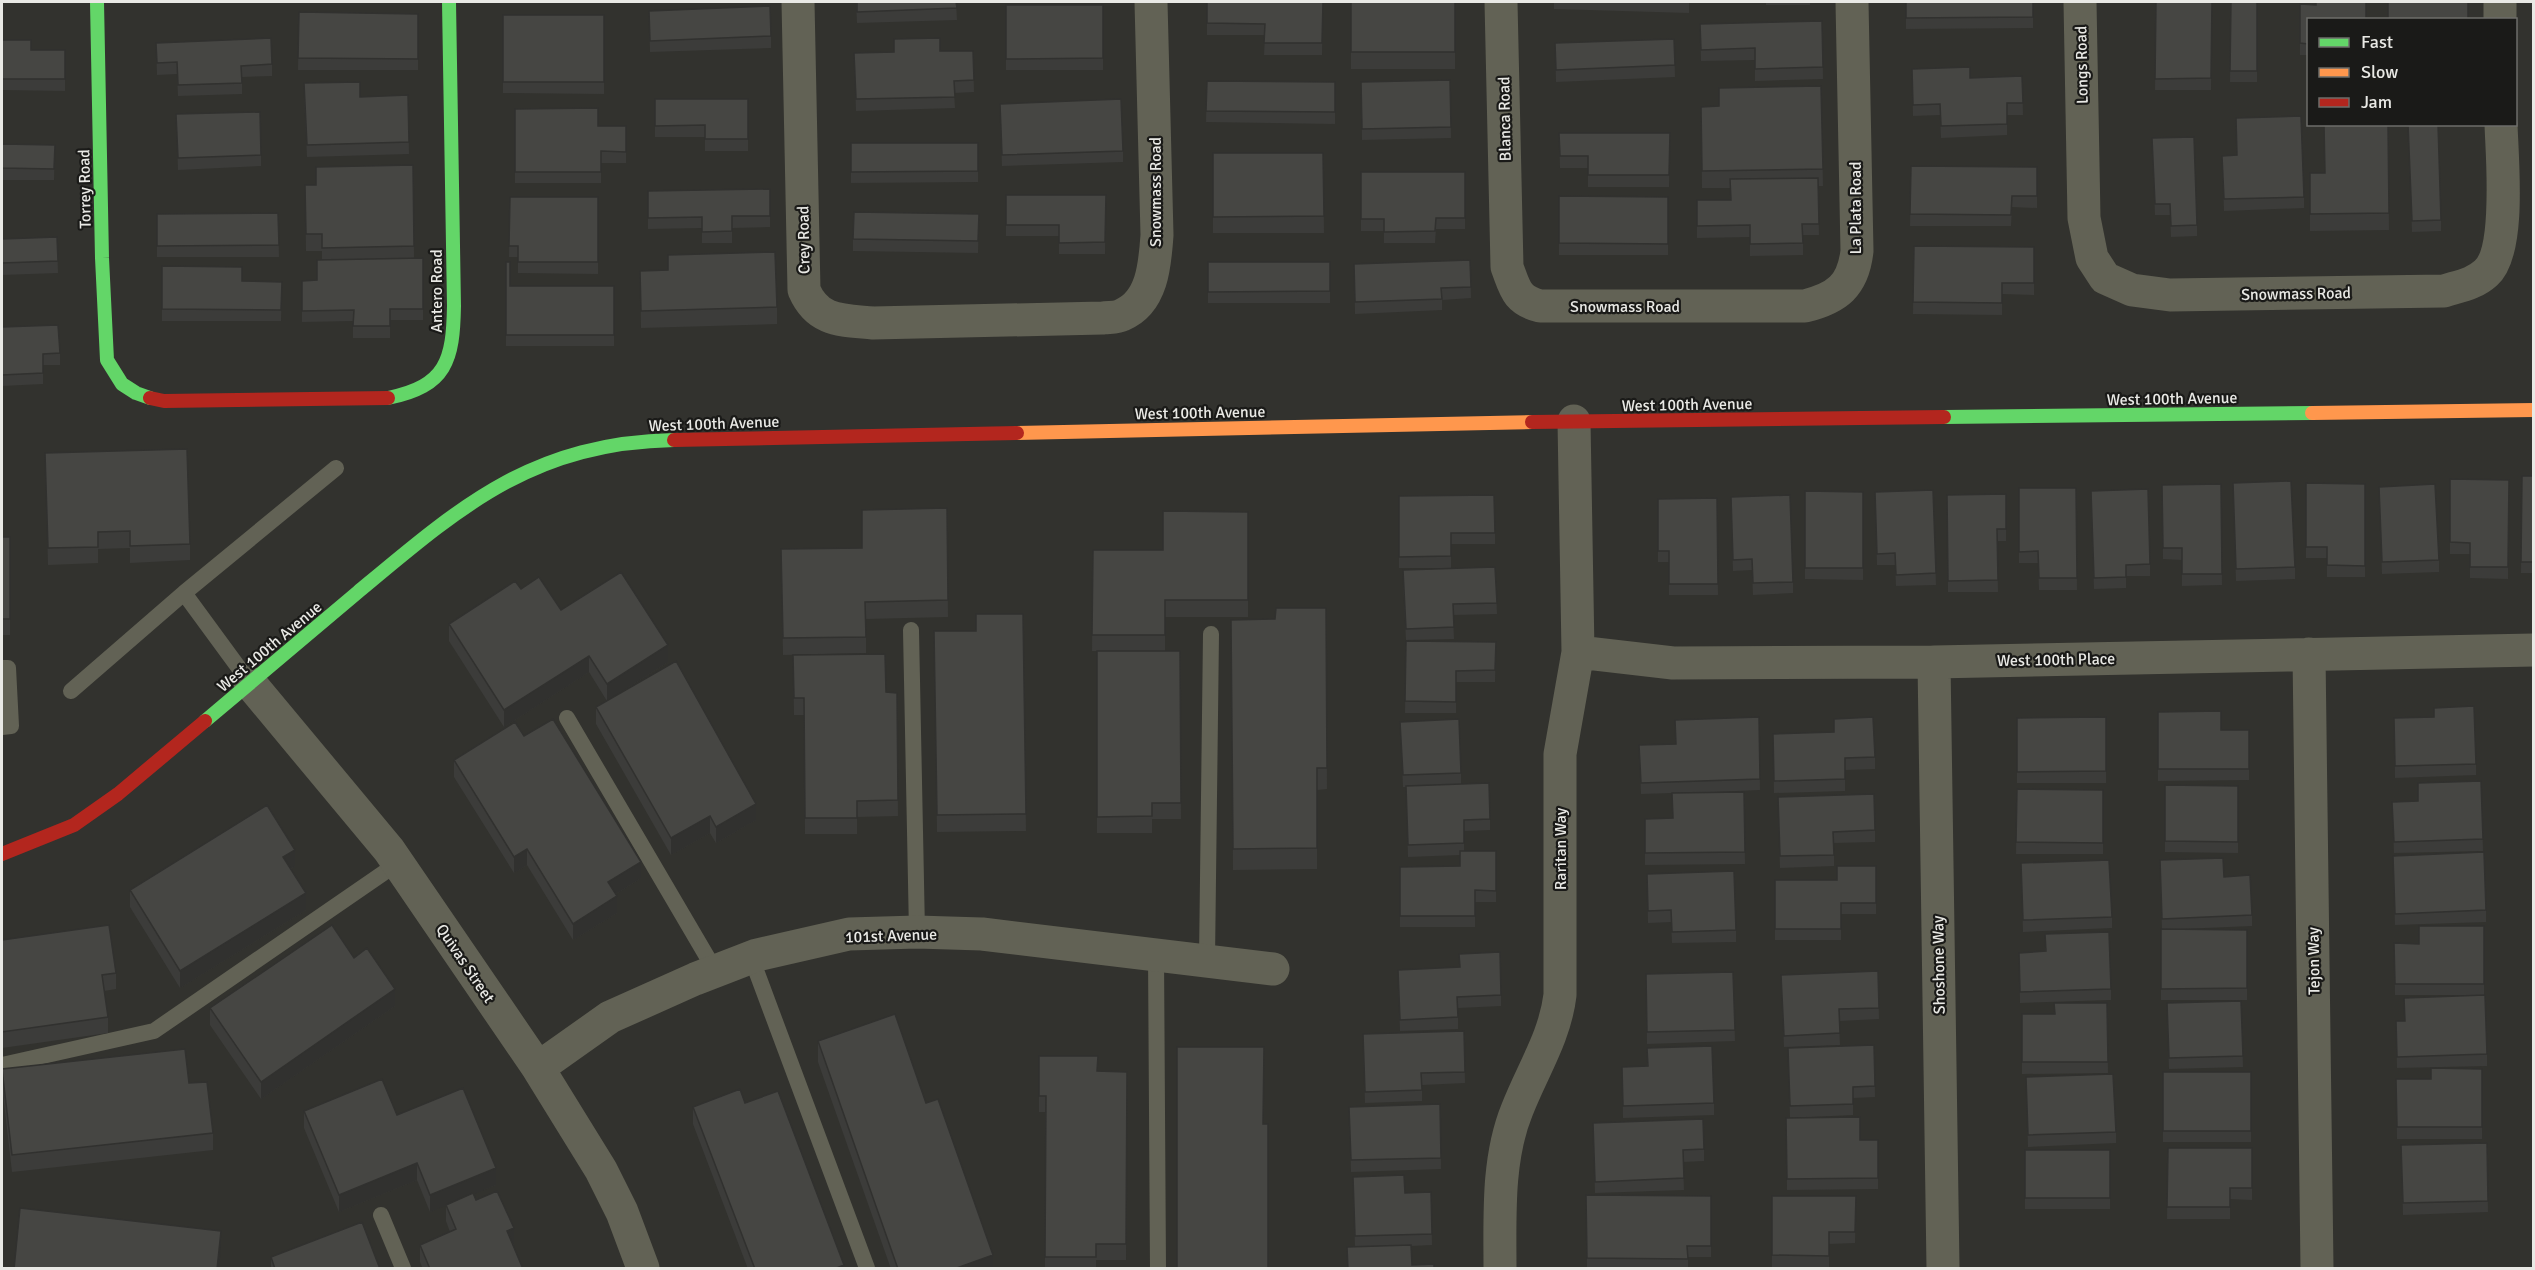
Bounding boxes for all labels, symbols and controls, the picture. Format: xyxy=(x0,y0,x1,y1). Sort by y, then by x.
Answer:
legend xyxy=(2307,18,2517,126)
street label: Longs Road xyxy=(2071,26,2093,104)
text: Fast xyxy=(2361,31,2393,53)
text: Slow xyxy=(2361,61,2398,83)
street label: Blanca Road xyxy=(1494,76,1516,161)
text: Jam xyxy=(2361,91,2392,113)
street label: Snowmass Road xyxy=(1146,137,1166,247)
street label: Torrey Road xyxy=(74,149,96,229)
street label: La Plata Road xyxy=(1846,161,1866,255)
street label: Crey Road xyxy=(793,206,815,274)
street label: Antero Road xyxy=(427,249,447,333)
street label: Snowmass Road xyxy=(2241,283,2351,305)
street label: Snowmass Road xyxy=(1570,297,1680,317)
street label: West 100th Avenue xyxy=(2106,388,2238,410)
street label: West 100th Avenue xyxy=(1621,394,1753,416)
street label: West 100th Avenue xyxy=(1134,402,1266,424)
street label: West 100th Avenue xyxy=(648,412,780,436)
street label: West 100th Avenue xyxy=(213,597,326,696)
street label: West 100th Place xyxy=(1997,649,2115,671)
street label: Raritan Way xyxy=(1551,807,1571,890)
street label: Shoshone Way xyxy=(1928,915,1950,1014)
street label: Quivas Street xyxy=(431,920,499,1007)
street label: 101st Avenue xyxy=(845,924,937,948)
street label: Tejon Way xyxy=(2303,926,2325,995)

